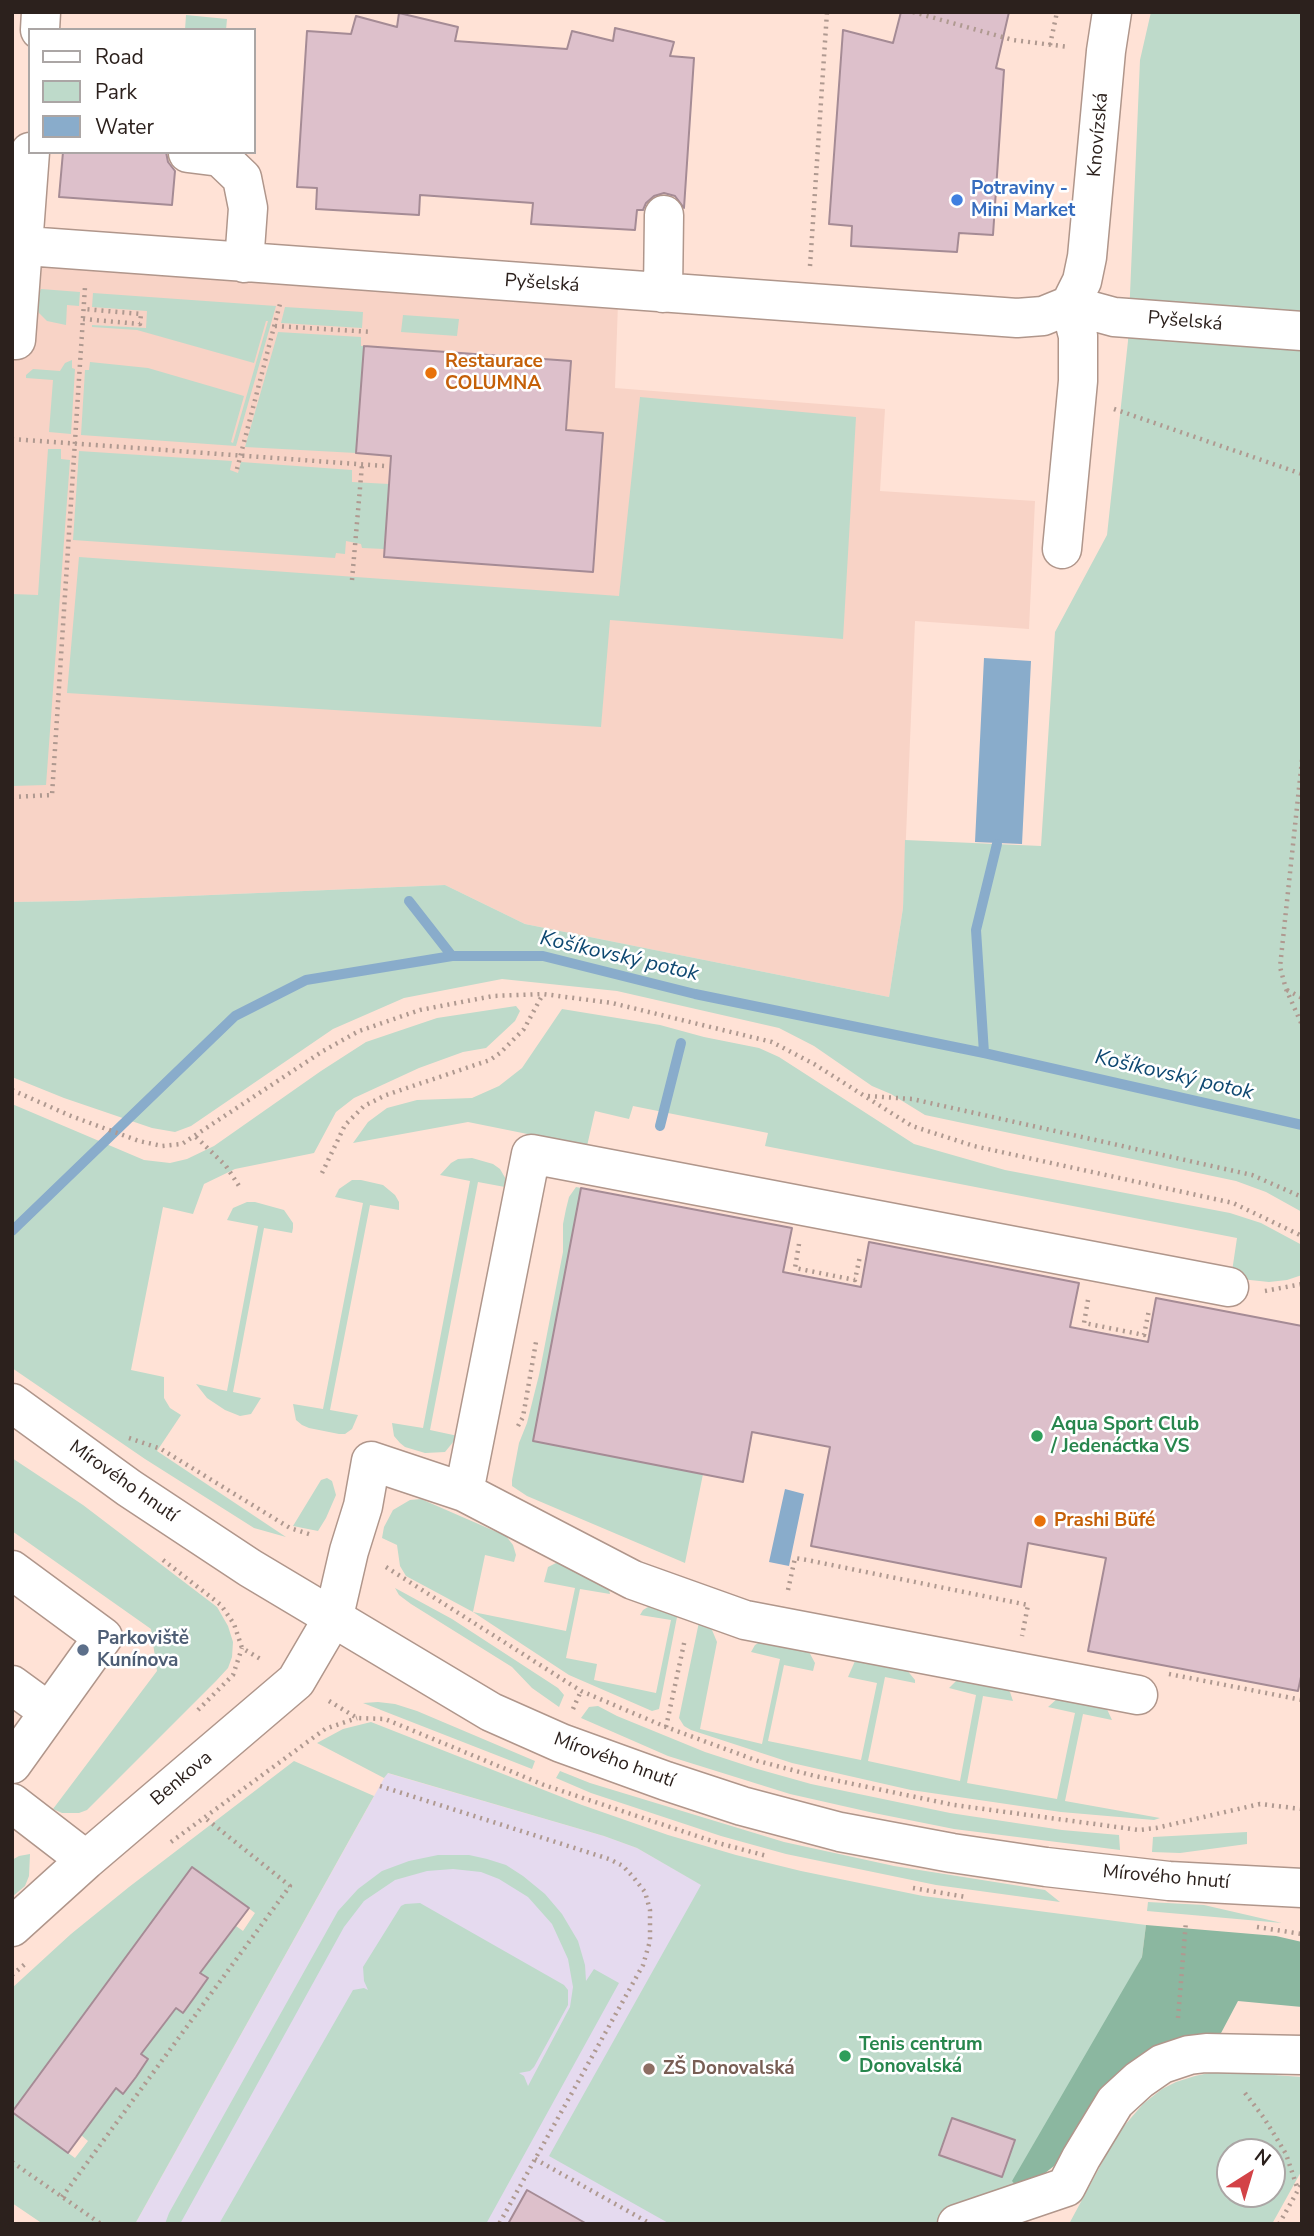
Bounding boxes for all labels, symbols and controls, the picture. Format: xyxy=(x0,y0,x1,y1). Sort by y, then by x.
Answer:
legend xyxy=(28,28,256,154)
text: Road xyxy=(95,43,144,71)
text: Park xyxy=(95,78,137,106)
street label: Knovízská xyxy=(1084,92,1114,178)
text: Water xyxy=(95,113,154,141)
place label: Potraviny - Mini Market xyxy=(971,178,1075,222)
marker: Potraviny - Mini Market xyxy=(949,192,965,208)
street label: Pyšelská xyxy=(504,270,580,298)
street label: Pyšelská xyxy=(1147,307,1223,337)
place label: Restaurace COLUMNA xyxy=(445,351,543,395)
marker: Restaurace COLUMNA xyxy=(423,365,439,381)
water label: Košíkovský potok xyxy=(537,927,701,987)
water label: Košíkovský potok xyxy=(1092,1046,1256,1106)
place label: Aqua Sport Club / Jedenáctka VS xyxy=(1051,1414,1199,1458)
marker: Aqua Sport Club / Jedenáctka VS xyxy=(1029,1428,1045,1444)
street label: Mírového hnutí xyxy=(64,1436,182,1528)
place label: Prashi Büfé xyxy=(1054,1510,1155,1532)
marker: Prashi Büfé xyxy=(1032,1513,1048,1529)
place label: Parkoviště Kunínova xyxy=(97,1628,189,1672)
marker: Parkoviště Kunínova xyxy=(75,1642,91,1658)
street label: Mírového hnutí xyxy=(550,1729,678,1793)
street label: Benkova xyxy=(147,1747,217,1811)
street label: Mírového hnutí xyxy=(1102,1861,1230,1895)
place label: Tenis centrum Donovalská xyxy=(859,2034,983,2078)
marker: Tenis centrum Donovalská xyxy=(837,2048,853,2064)
place label: ZŠ Donovalská xyxy=(663,2058,795,2080)
marker: ZŠ Donovalská xyxy=(641,2061,657,2077)
north arrow xyxy=(1216,2138,1286,2208)
text: N xyxy=(1249,2143,1276,2172)

